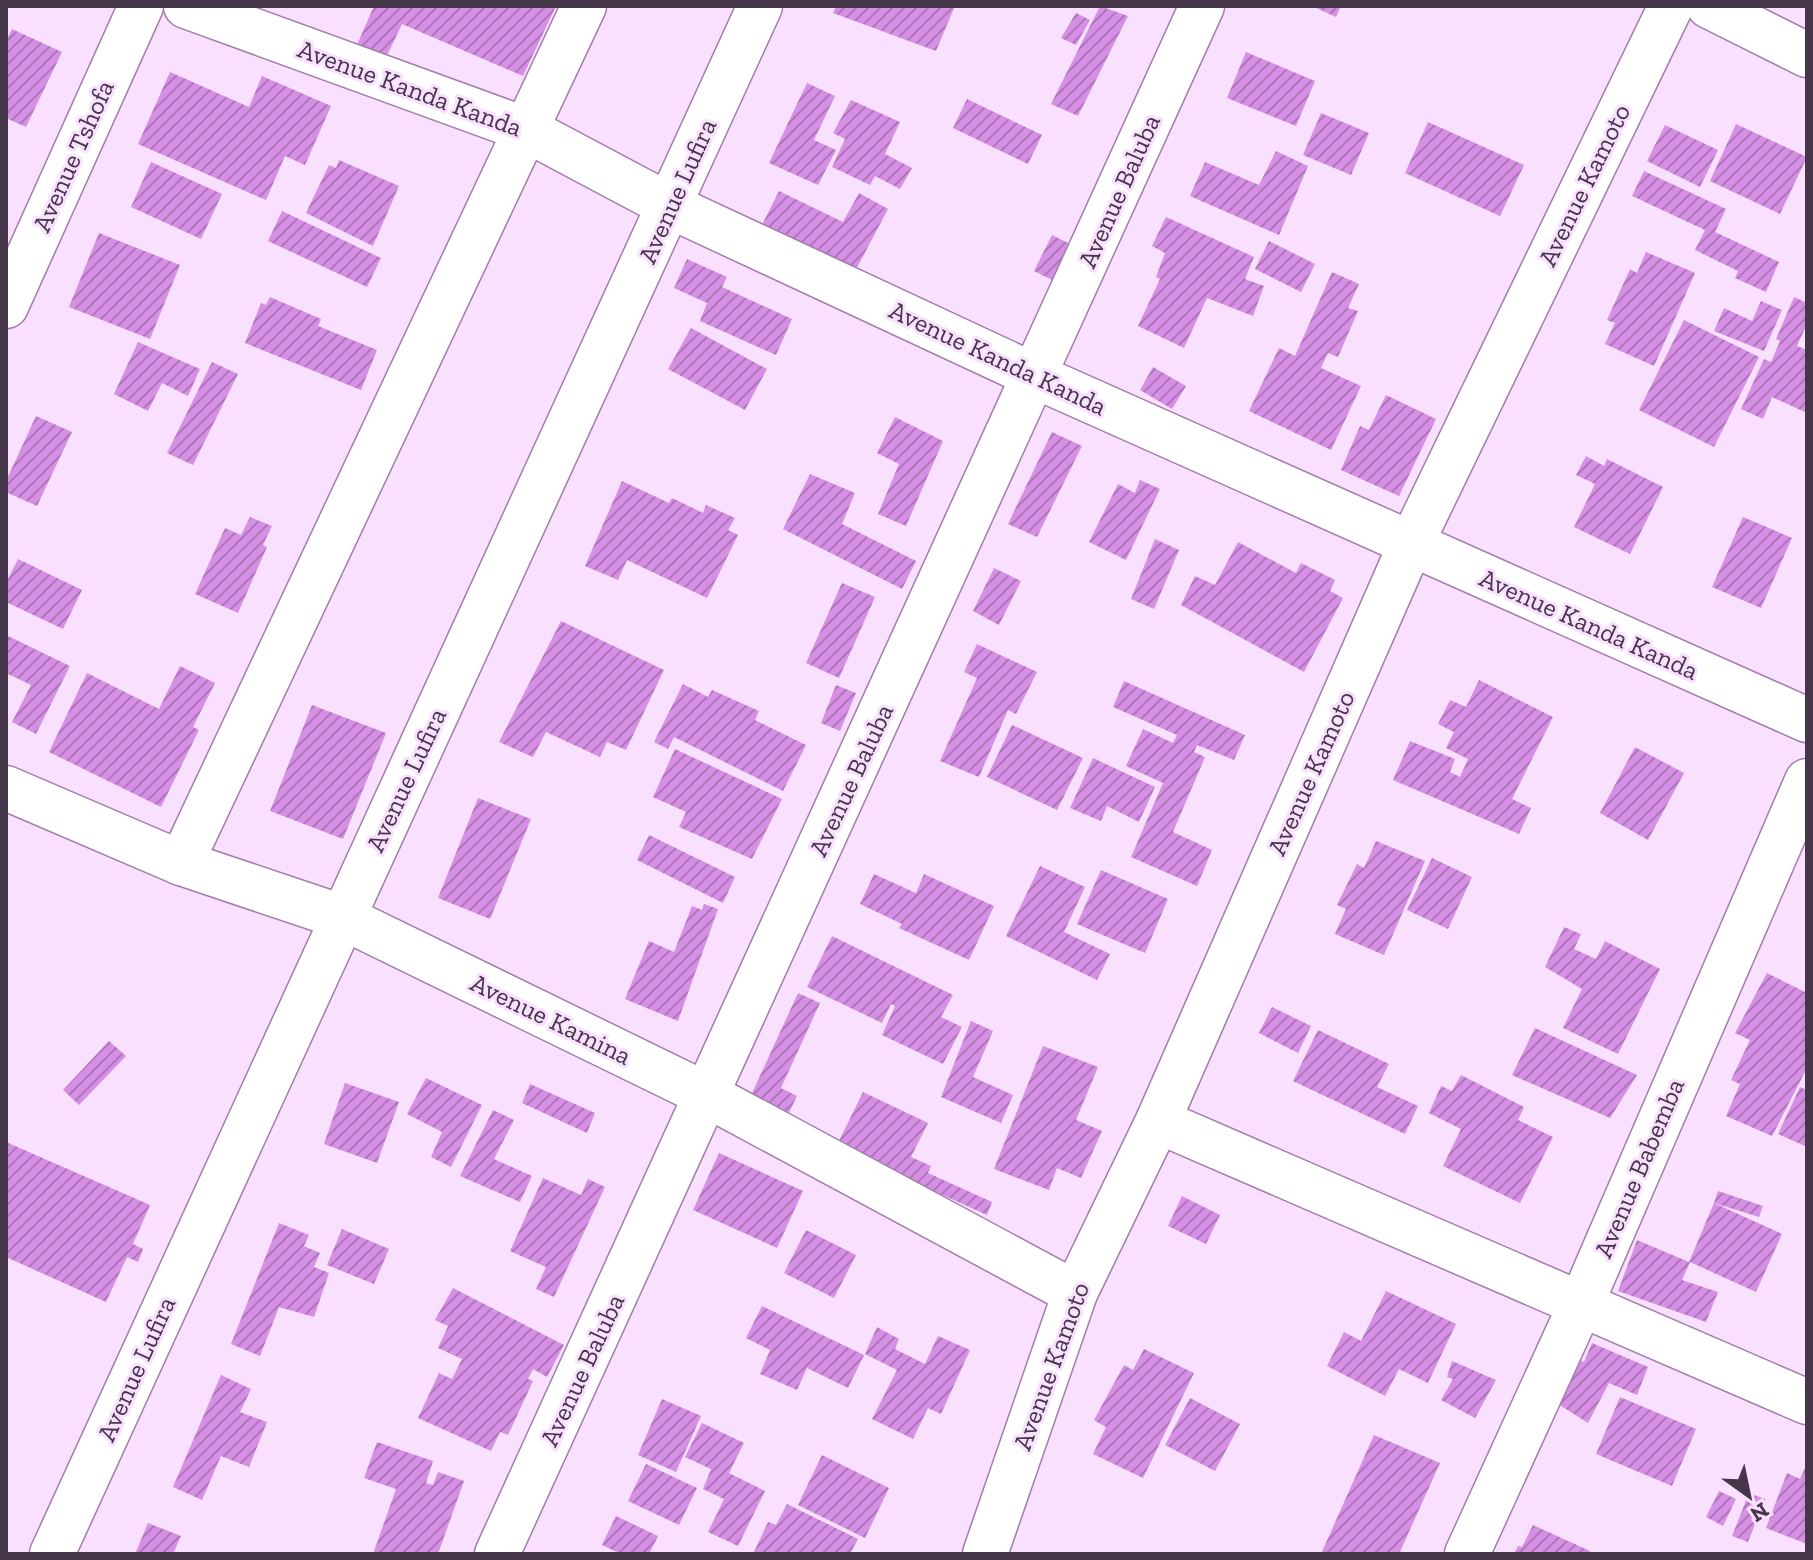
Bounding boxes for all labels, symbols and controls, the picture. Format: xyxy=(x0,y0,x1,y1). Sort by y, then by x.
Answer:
street label: Avenue Kanda Kanda xyxy=(294,33,527,144)
street label: Avenue Tshofa xyxy=(25,75,121,237)
street label: Avenue Kamoto xyxy=(1531,99,1637,271)
street label: Avenue Baluba xyxy=(1071,109,1167,273)
street label: Avenue Lufira xyxy=(631,113,723,268)
street label: Avenue Kanda Kanda xyxy=(884,294,1112,423)
street label: Avenue Kanda Kanda xyxy=(1475,561,1704,687)
street label: Avenue Kamoto xyxy=(1261,686,1361,860)
street label: Avenue Baluba xyxy=(802,698,900,861)
street label: Avenue Lufira xyxy=(359,703,453,857)
street label: Avenue Kamina xyxy=(465,966,637,1072)
street label: Avenue Babemba xyxy=(1587,1073,1691,1262)
street label: Avenue Kamoto xyxy=(1006,1278,1096,1454)
street label: Avenue Baluba xyxy=(533,1288,631,1451)
street label: Avenue Lufira xyxy=(90,1291,182,1446)
north arrow xyxy=(1709,1456,1789,1536)
text: N xyxy=(1745,1496,1774,1528)

